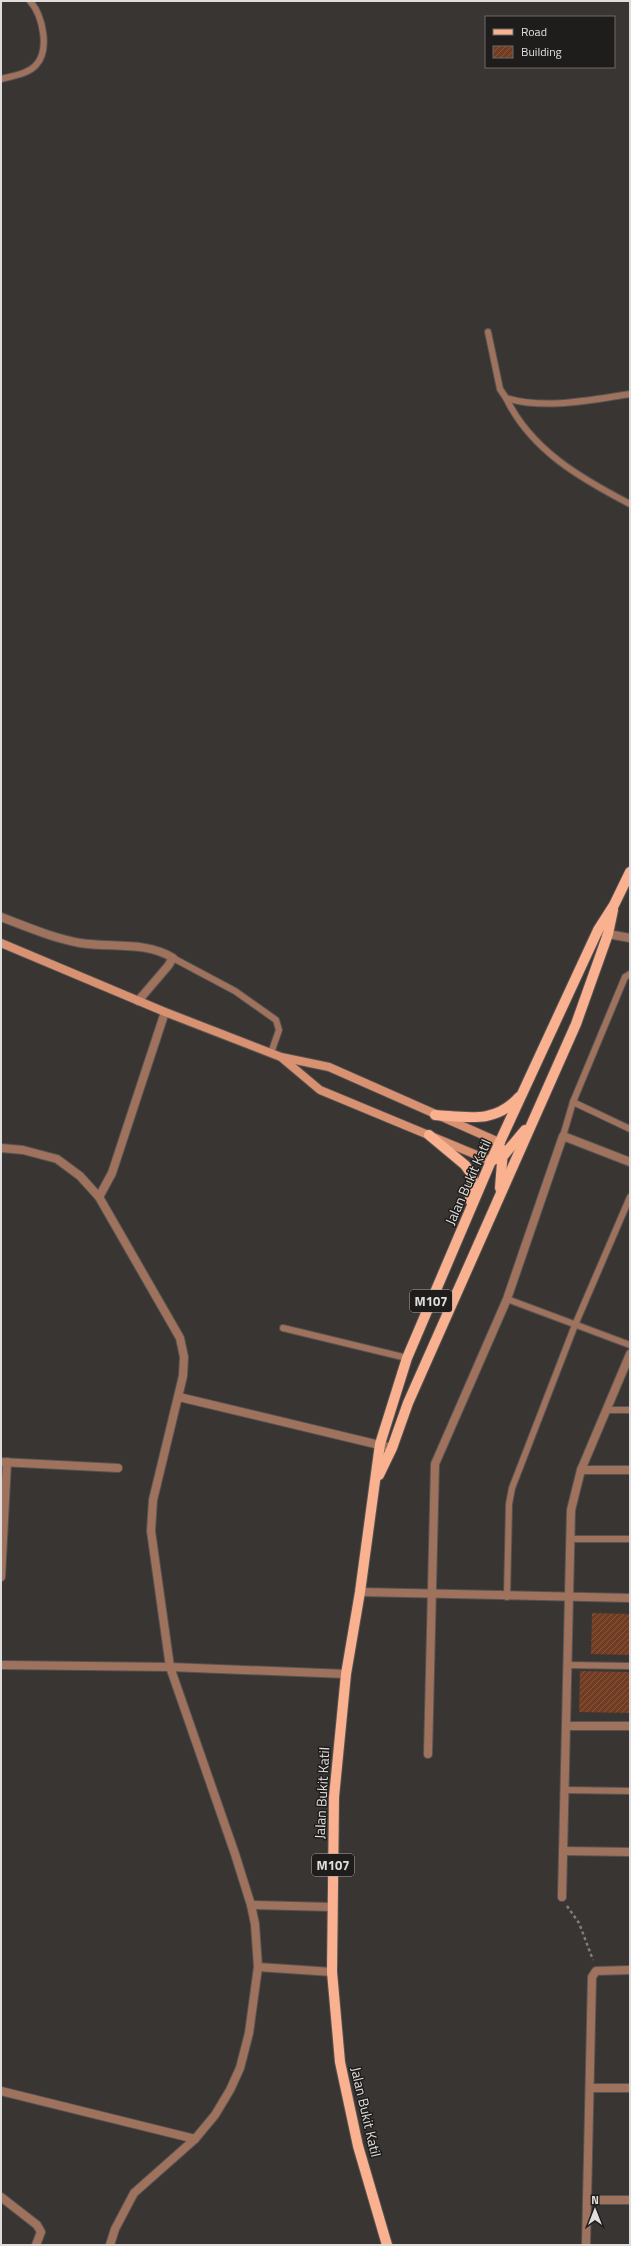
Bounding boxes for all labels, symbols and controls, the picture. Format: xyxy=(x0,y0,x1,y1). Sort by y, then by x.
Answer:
legend xyxy=(485,16,615,68)
text: Road xyxy=(521,22,547,41)
text: Building xyxy=(521,42,562,61)
street label: Jalan Bukit Katil xyxy=(439,1136,496,1228)
road number: M107 xyxy=(410,1290,452,1312)
street label: Jalan Bukit Katil xyxy=(309,1747,334,1839)
road number: M107 xyxy=(312,1854,354,1876)
street label: Jalan Bukit Katil xyxy=(346,2065,387,2159)
north arrow xyxy=(575,2190,615,2230)
text: N xyxy=(591,2192,599,2208)

